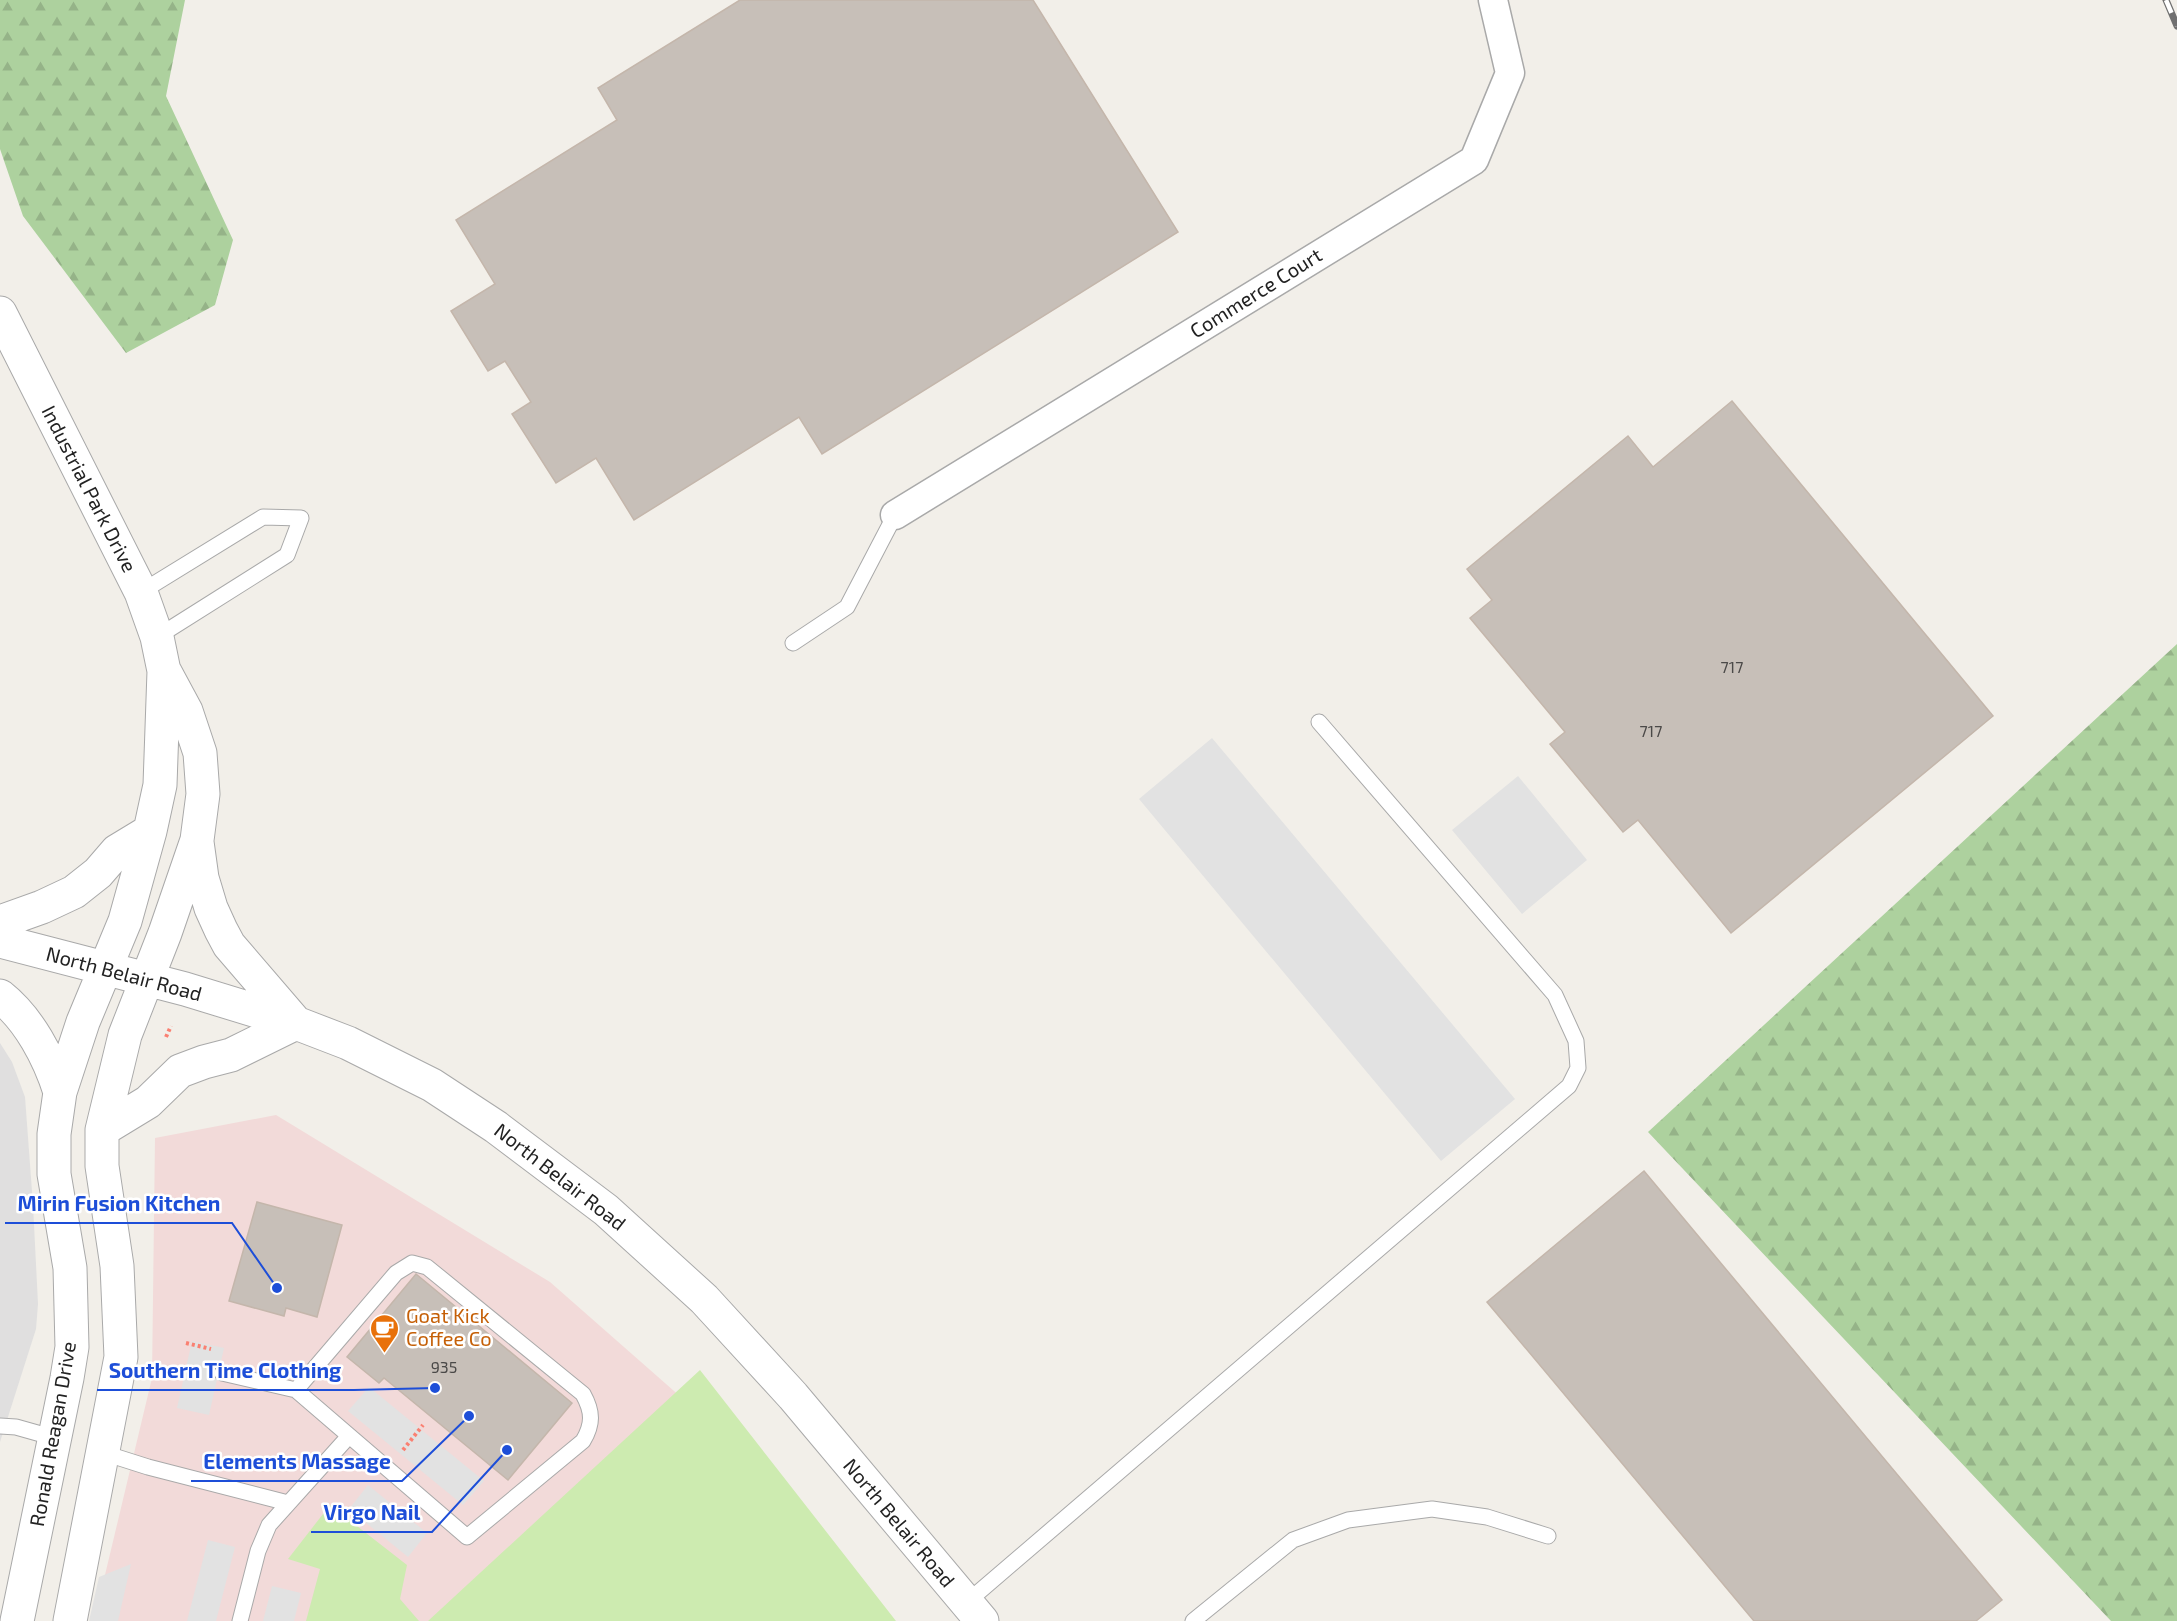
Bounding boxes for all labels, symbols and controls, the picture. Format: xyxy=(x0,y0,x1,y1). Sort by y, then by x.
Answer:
street label: Commerce Court xyxy=(1185,242,1326,342)
street label: Industrial Park Drive xyxy=(37,401,142,576)
house number: 717 xyxy=(1721,657,1743,676)
house number: 717 xyxy=(1640,721,1662,740)
street label: North Belair Road xyxy=(44,941,205,1005)
street label: North Belair Road xyxy=(490,1117,631,1235)
callout: Mirin Fusion Kitchen xyxy=(5,1184,232,1223)
text: Mirin Fusion Kitchen xyxy=(18,1190,220,1215)
place label: Goat Kick Coffee Co xyxy=(406,1303,492,1350)
cafe icon: Goat Kick Coffee Co xyxy=(369,1312,401,1354)
street label: Ronald Reagan Drive xyxy=(24,1339,80,1528)
callout: Southern Time Clothing xyxy=(97,1351,354,1390)
text: Southern Time Clothing xyxy=(109,1357,341,1382)
house number: 935 xyxy=(431,1357,457,1376)
callout: Elements Massage xyxy=(191,1442,402,1481)
text: Elements Massage xyxy=(203,1448,391,1473)
street label: North Belair Road xyxy=(839,1453,960,1591)
callout: Virgo Nail xyxy=(311,1493,432,1532)
text: Virgo Nail xyxy=(324,1499,421,1524)

